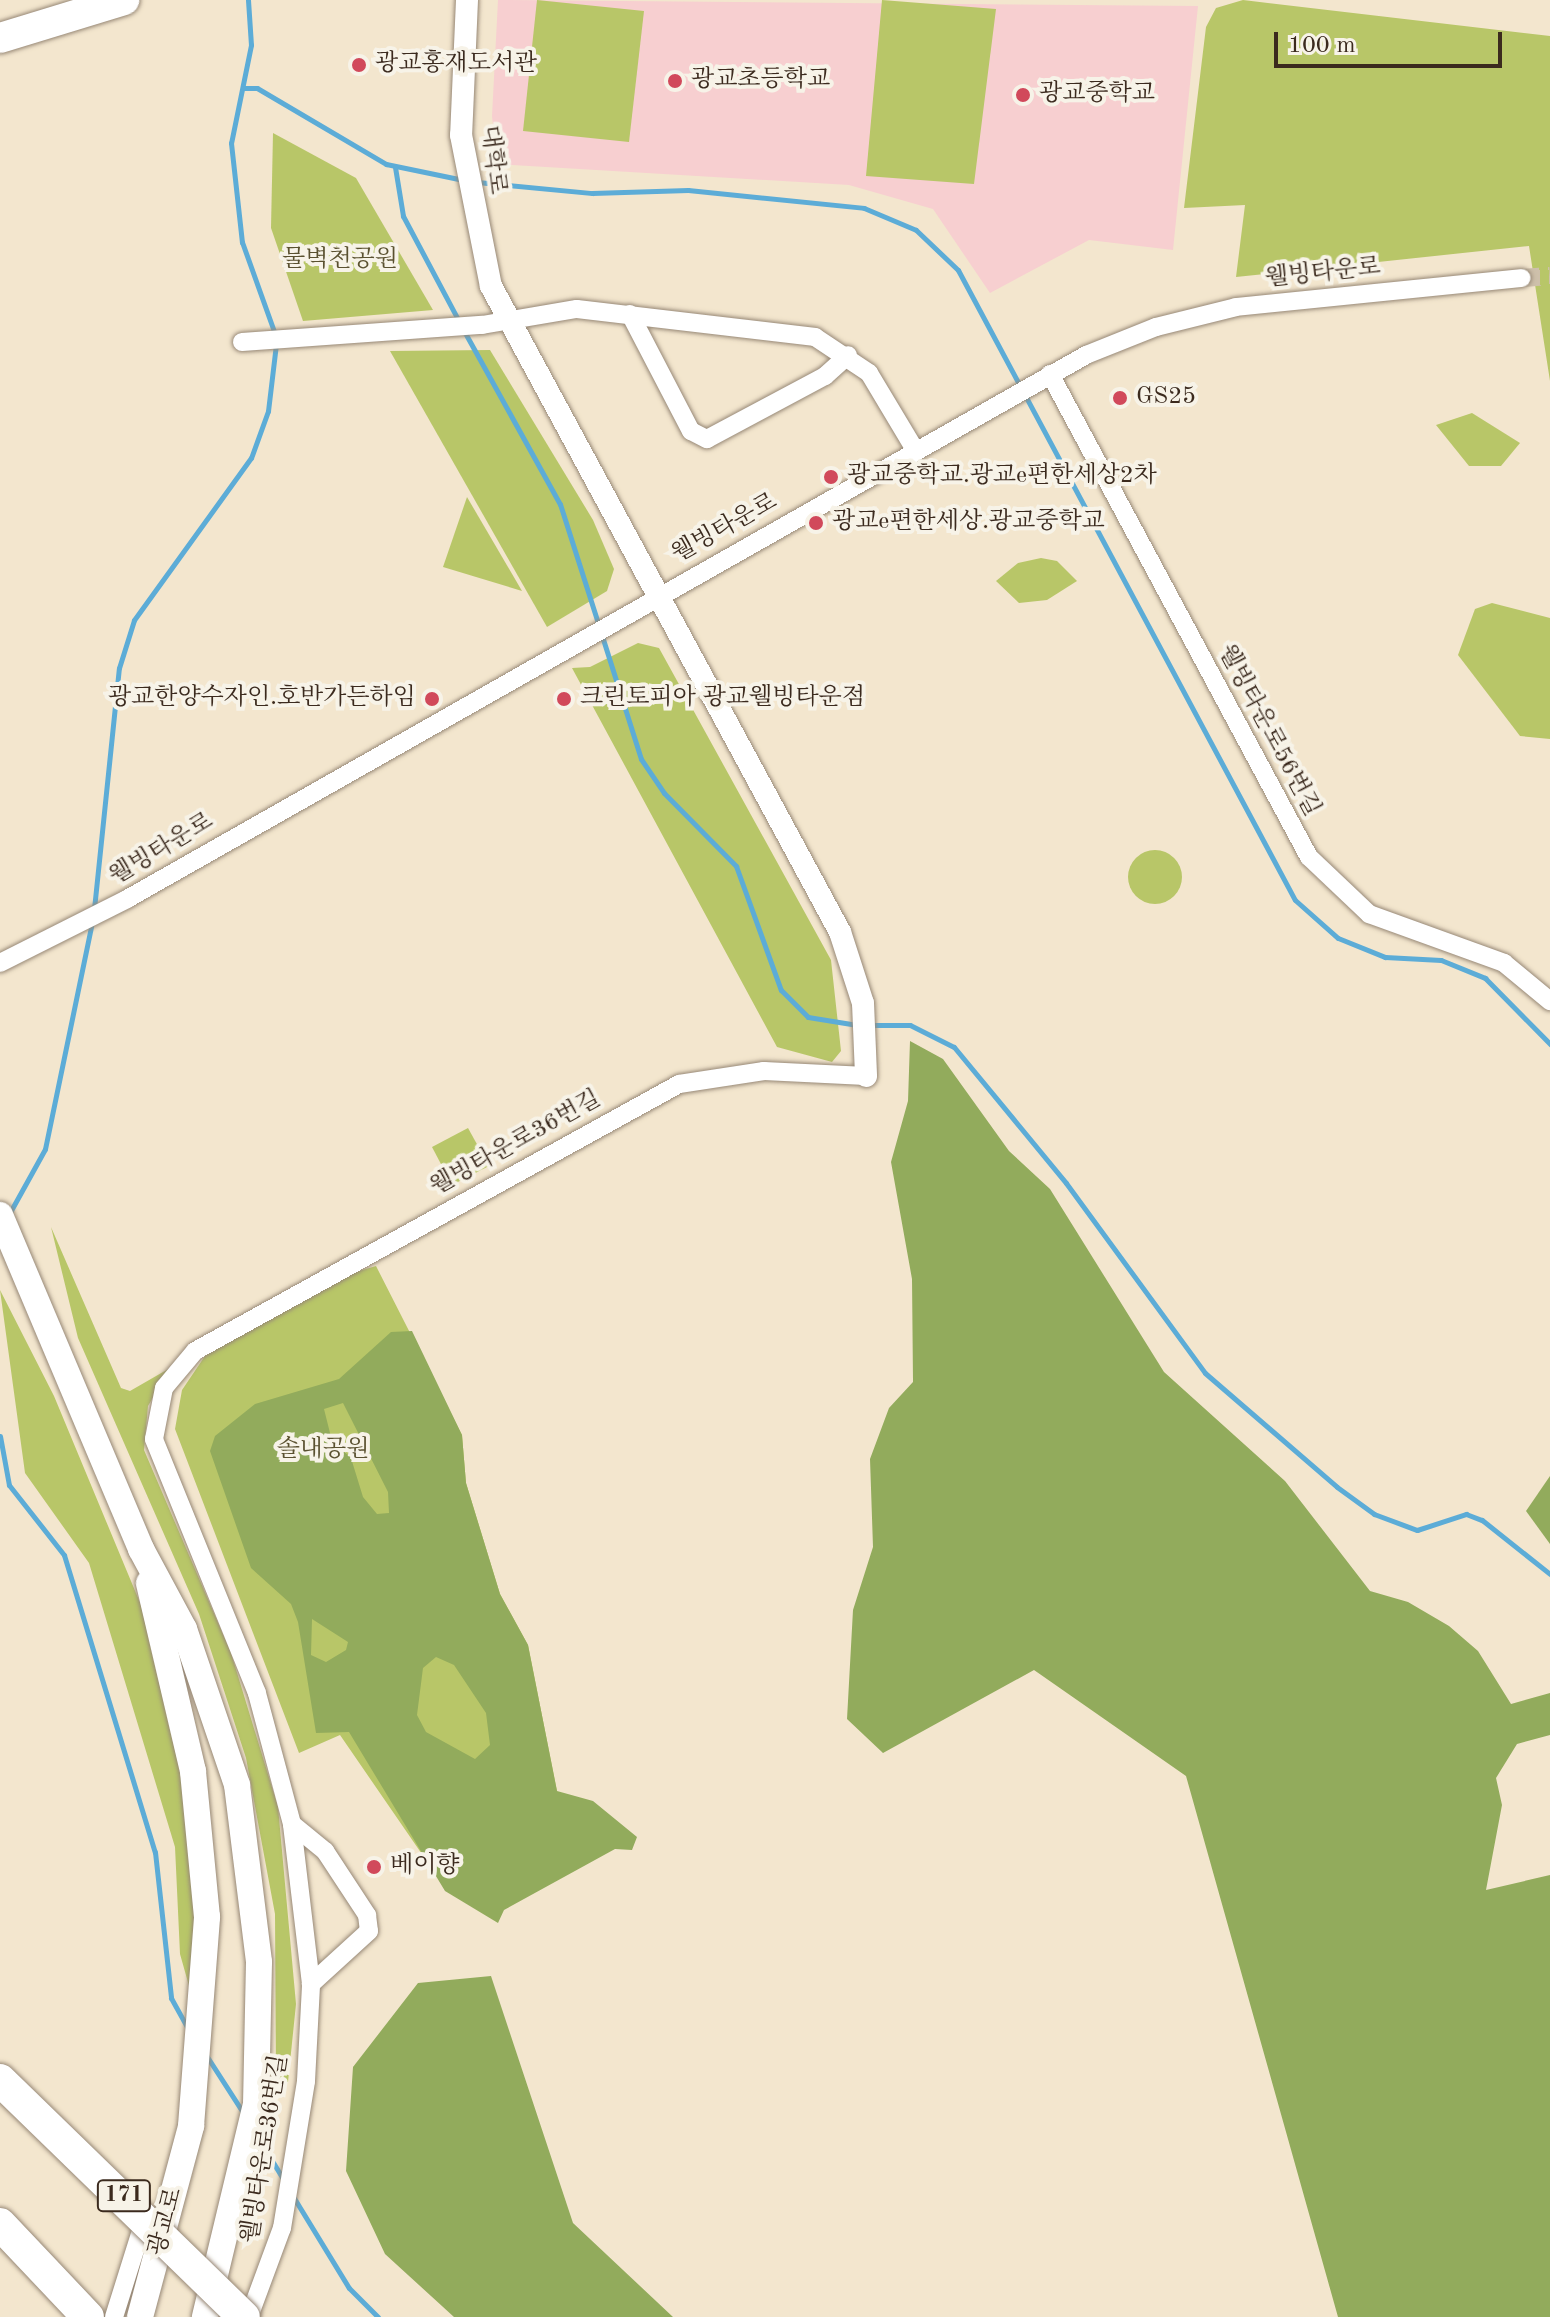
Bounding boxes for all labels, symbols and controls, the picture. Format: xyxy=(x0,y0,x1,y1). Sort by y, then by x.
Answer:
scale bar xyxy=(1278,16,1506,66)
text: 100 m xyxy=(1288,34,1356,58)
place label: 광교홍재도서관 xyxy=(375,51,537,79)
marker: 광교홍재도서관 xyxy=(350,56,368,74)
place label: 광교초등학교 xyxy=(691,67,830,95)
marker: 광교초등학교 xyxy=(666,72,684,90)
place label: 광교중학교 xyxy=(1039,81,1155,109)
marker: 광교중학교 xyxy=(1014,86,1032,104)
street label: 대학로 xyxy=(473,124,511,196)
park label: 물벽천공원 xyxy=(282,247,398,275)
street label: 웰빙타운로 xyxy=(1264,254,1382,294)
place label: GS25 xyxy=(1136,384,1196,412)
marker: GS25 xyxy=(1111,389,1129,407)
place label: 광교중학교.광교e편한세상2차 xyxy=(847,463,1157,491)
marker: 광교중학교.광교e편한세상2차 xyxy=(822,468,840,486)
street label: 웰빙타운로 xyxy=(667,488,783,570)
place label: 광교e편한세상.광교중학교 xyxy=(832,509,1105,537)
marker: 광교e편한세상.광교중학교 xyxy=(807,514,825,532)
street label: 웰빙타운로56번길 xyxy=(1211,640,1325,822)
place label: 광교한양수자인.호반가든하임 xyxy=(108,685,416,713)
place label: 크린토피아 광교웰빙타운점 xyxy=(580,685,865,713)
marker: 광교한양수자인.호반가든하임 xyxy=(423,690,441,708)
marker: 크린토피아 광교웰빙타운점 xyxy=(555,690,573,708)
street label: 웰빙타운로 xyxy=(105,808,219,892)
street label: 웰빙타운로36번길 xyxy=(426,1085,606,1203)
park label: 솔내공원 xyxy=(277,1437,369,1465)
place label: 베이향 xyxy=(390,1853,460,1881)
marker: 베이향 xyxy=(365,1858,383,1876)
street label: 웰빙타운로36번길 xyxy=(237,2053,295,2245)
road number: 171 xyxy=(96,2178,152,2214)
street label: 광교로 xyxy=(144,2185,190,2259)

